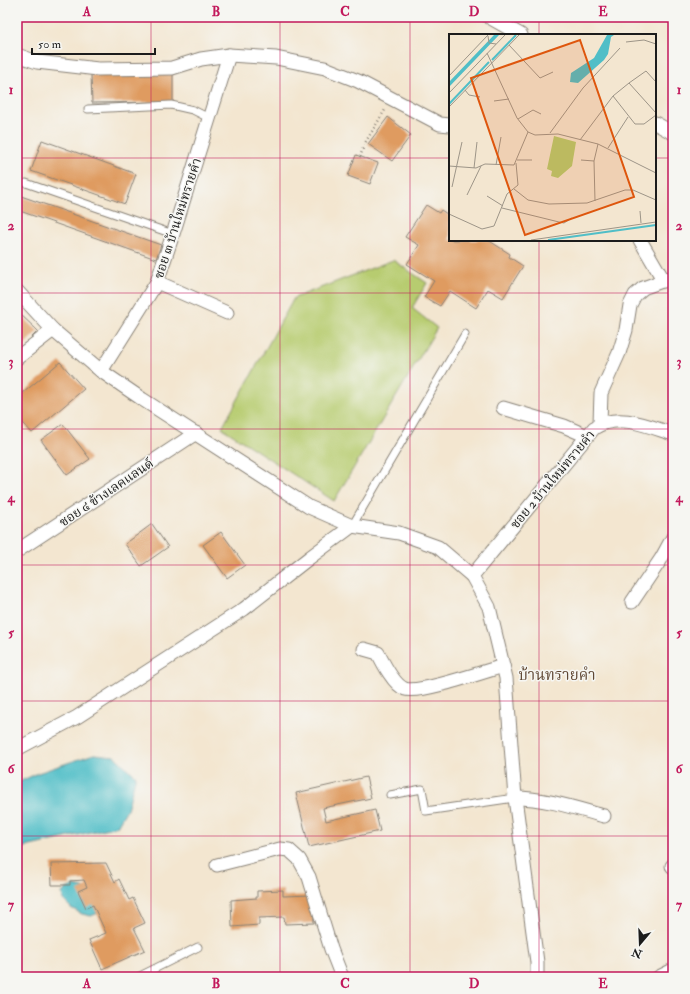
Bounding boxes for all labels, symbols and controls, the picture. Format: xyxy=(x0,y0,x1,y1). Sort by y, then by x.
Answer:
text: A xyxy=(82,4,92,20)
text: B xyxy=(212,4,220,20)
text: C xyxy=(340,4,350,20)
text: D xyxy=(469,4,480,20)
text: E xyxy=(598,4,608,20)
scale bar xyxy=(32,30,155,56)
inset map xyxy=(449,34,656,241)
text: 50 m xyxy=(38,37,62,52)
text: 1 xyxy=(9,82,14,98)
text: 1 xyxy=(677,82,682,98)
street label: ซอย ๓ บ้านใหม่ทรายคำ xyxy=(150,156,205,281)
text: 2 xyxy=(8,218,15,234)
text: 2 xyxy=(676,218,683,234)
text: 3 xyxy=(9,354,14,370)
text: 3 xyxy=(677,354,682,370)
street label: ซอย 2 บ้านใหม่ทรายคำ xyxy=(506,427,599,532)
street label: ซอย ๔ ข้างเลคแลนด์ xyxy=(56,455,157,530)
text: 4 xyxy=(6,490,15,506)
text: 4 xyxy=(674,490,683,506)
text: 5 xyxy=(8,625,14,641)
text: 5 xyxy=(676,625,682,641)
district label: บ้านทรายคำ xyxy=(518,666,596,685)
text: 6 xyxy=(8,761,16,777)
text: 6 xyxy=(676,761,684,777)
text: 7 xyxy=(8,897,15,913)
text: 7 xyxy=(676,897,683,913)
north arrow xyxy=(620,924,660,964)
text: N xyxy=(629,945,645,961)
text: A xyxy=(82,976,92,992)
text: B xyxy=(212,976,220,992)
text: C xyxy=(340,976,350,992)
text: D xyxy=(469,976,480,992)
text: E xyxy=(598,976,608,992)

